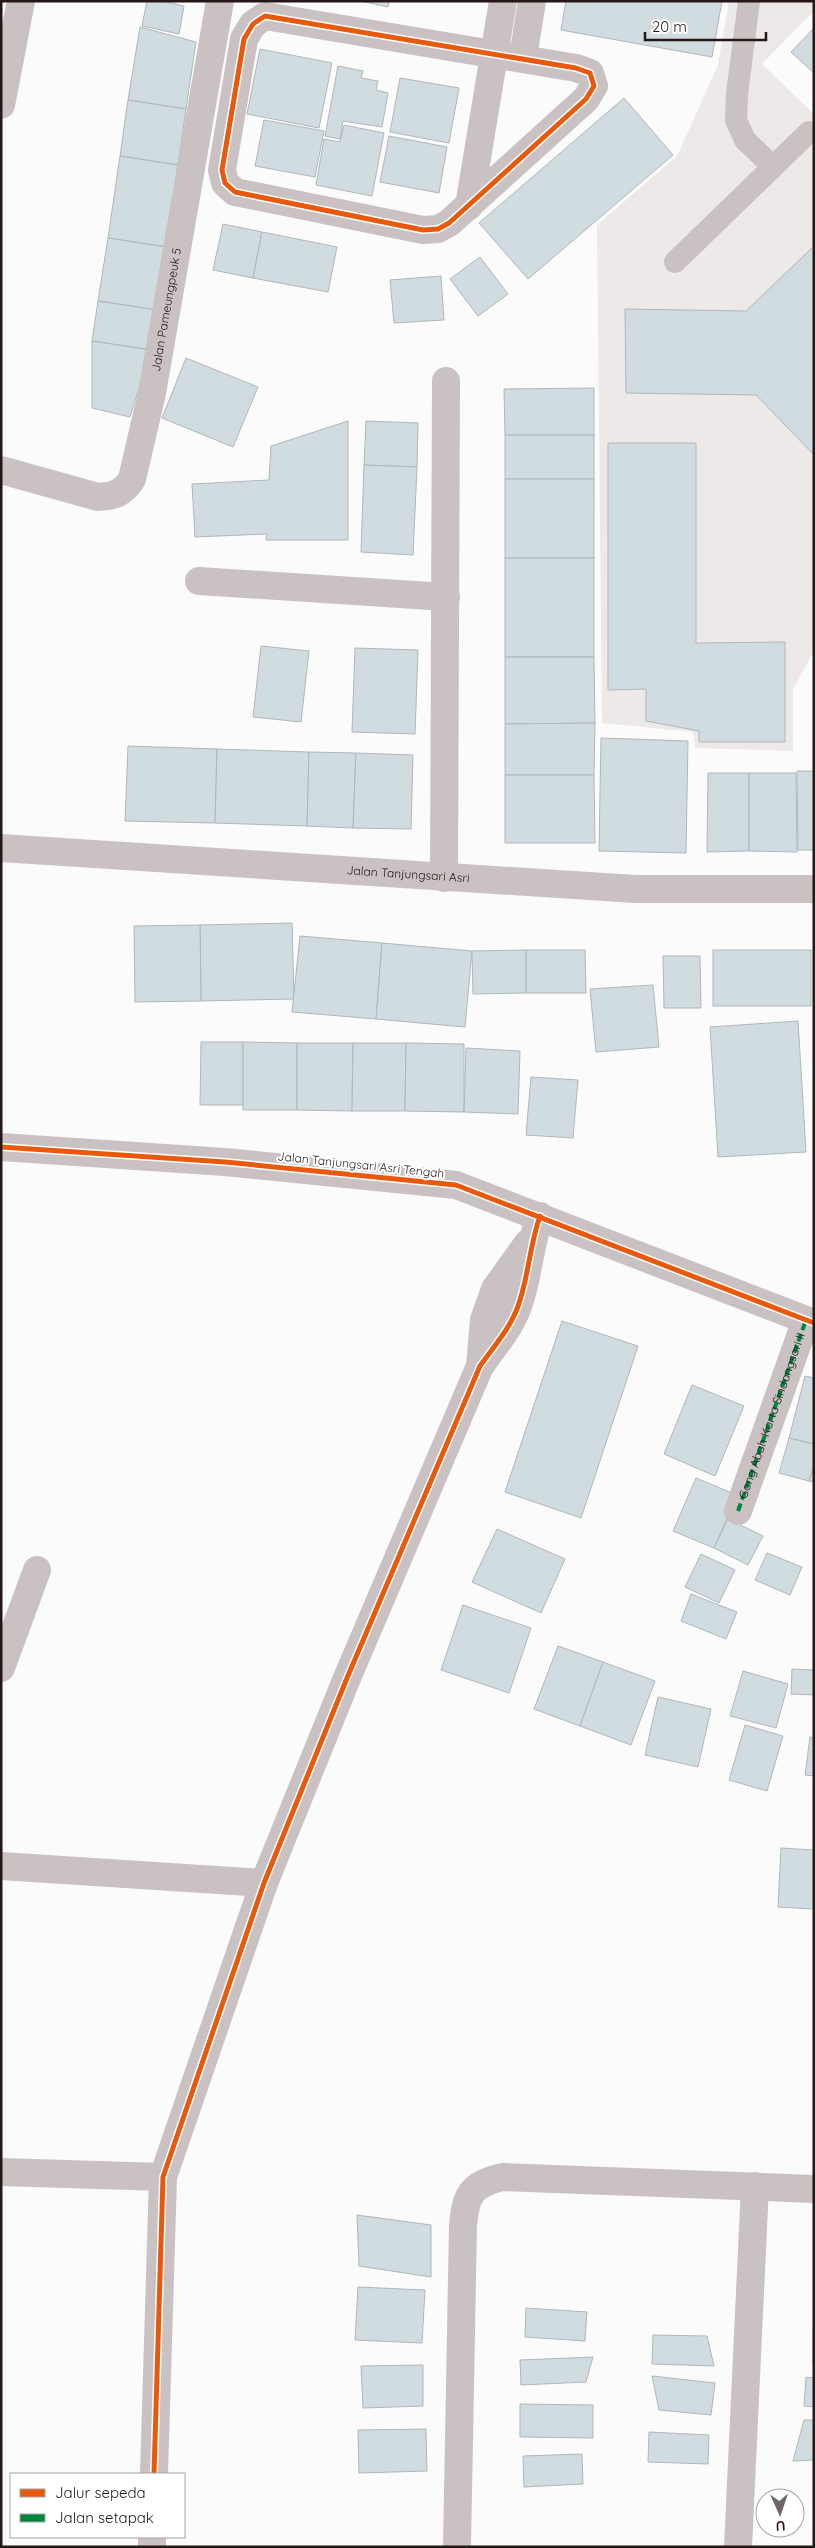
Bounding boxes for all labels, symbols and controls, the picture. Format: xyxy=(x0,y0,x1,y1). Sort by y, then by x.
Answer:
scale bar xyxy=(645,10,766,42)
text: 20 m xyxy=(652,17,687,36)
street label: Jalan Pameungpeuk 5 xyxy=(148,247,184,372)
street label: Jalan Tanjungsari Asri xyxy=(346,862,470,885)
street label: Jalan Tanjungsari Asri Tengah xyxy=(277,1148,445,1181)
street label: Gang Abah Karta Sindangsari II xyxy=(735,1331,808,1501)
legend xyxy=(10,2473,185,2538)
text: Jalur sepeda xyxy=(55,2483,146,2502)
north arrow xyxy=(755,2488,805,2538)
text: Jalan setapak xyxy=(55,2508,154,2527)
text: U xyxy=(775,2517,786,2535)

